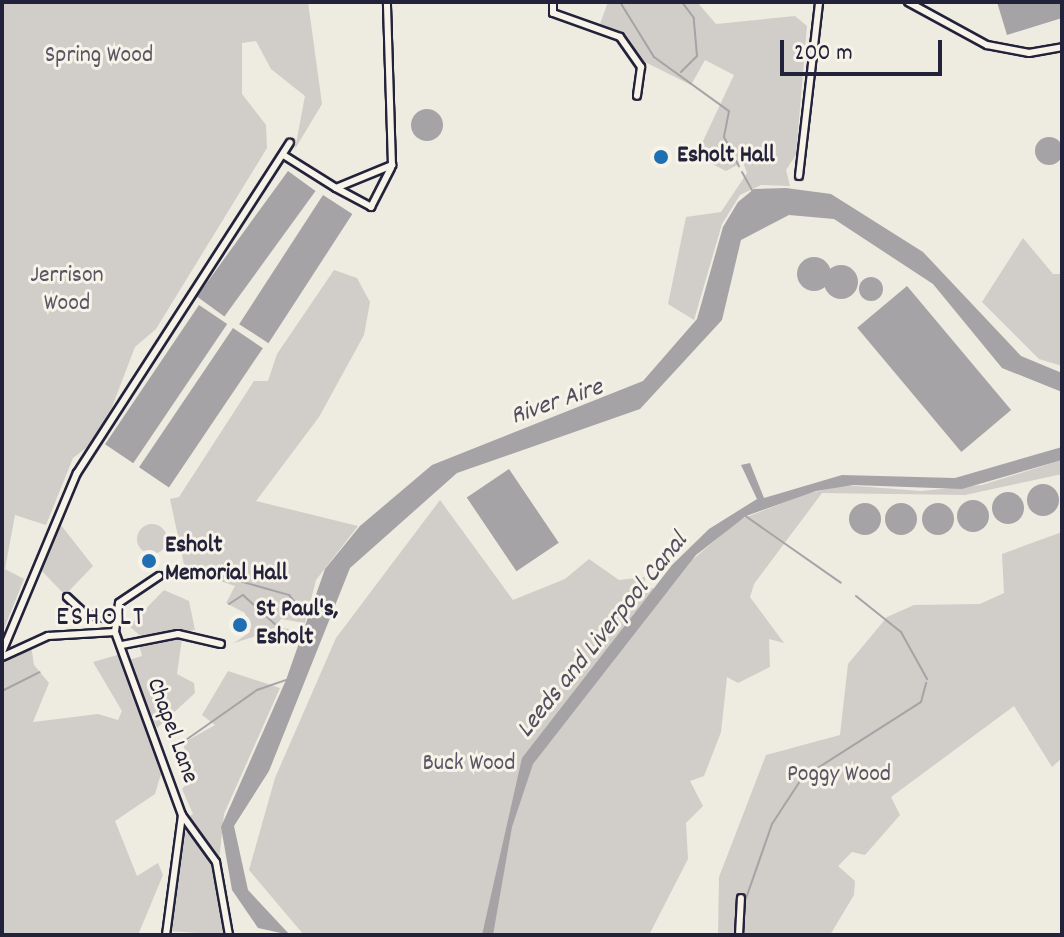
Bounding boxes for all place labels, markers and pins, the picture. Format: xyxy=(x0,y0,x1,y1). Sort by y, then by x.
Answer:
place label: Esholt Hall xyxy=(677,143,775,171)
marker: Esholt Hall xyxy=(652,148,670,166)
place label: Esholt Memorial Hall xyxy=(165,533,288,589)
marker: Esholt Memorial Hall xyxy=(140,552,158,570)
place label: St Paul's, Esholt xyxy=(256,597,339,653)
marker: St Paul's, Esholt xyxy=(231,616,249,634)

